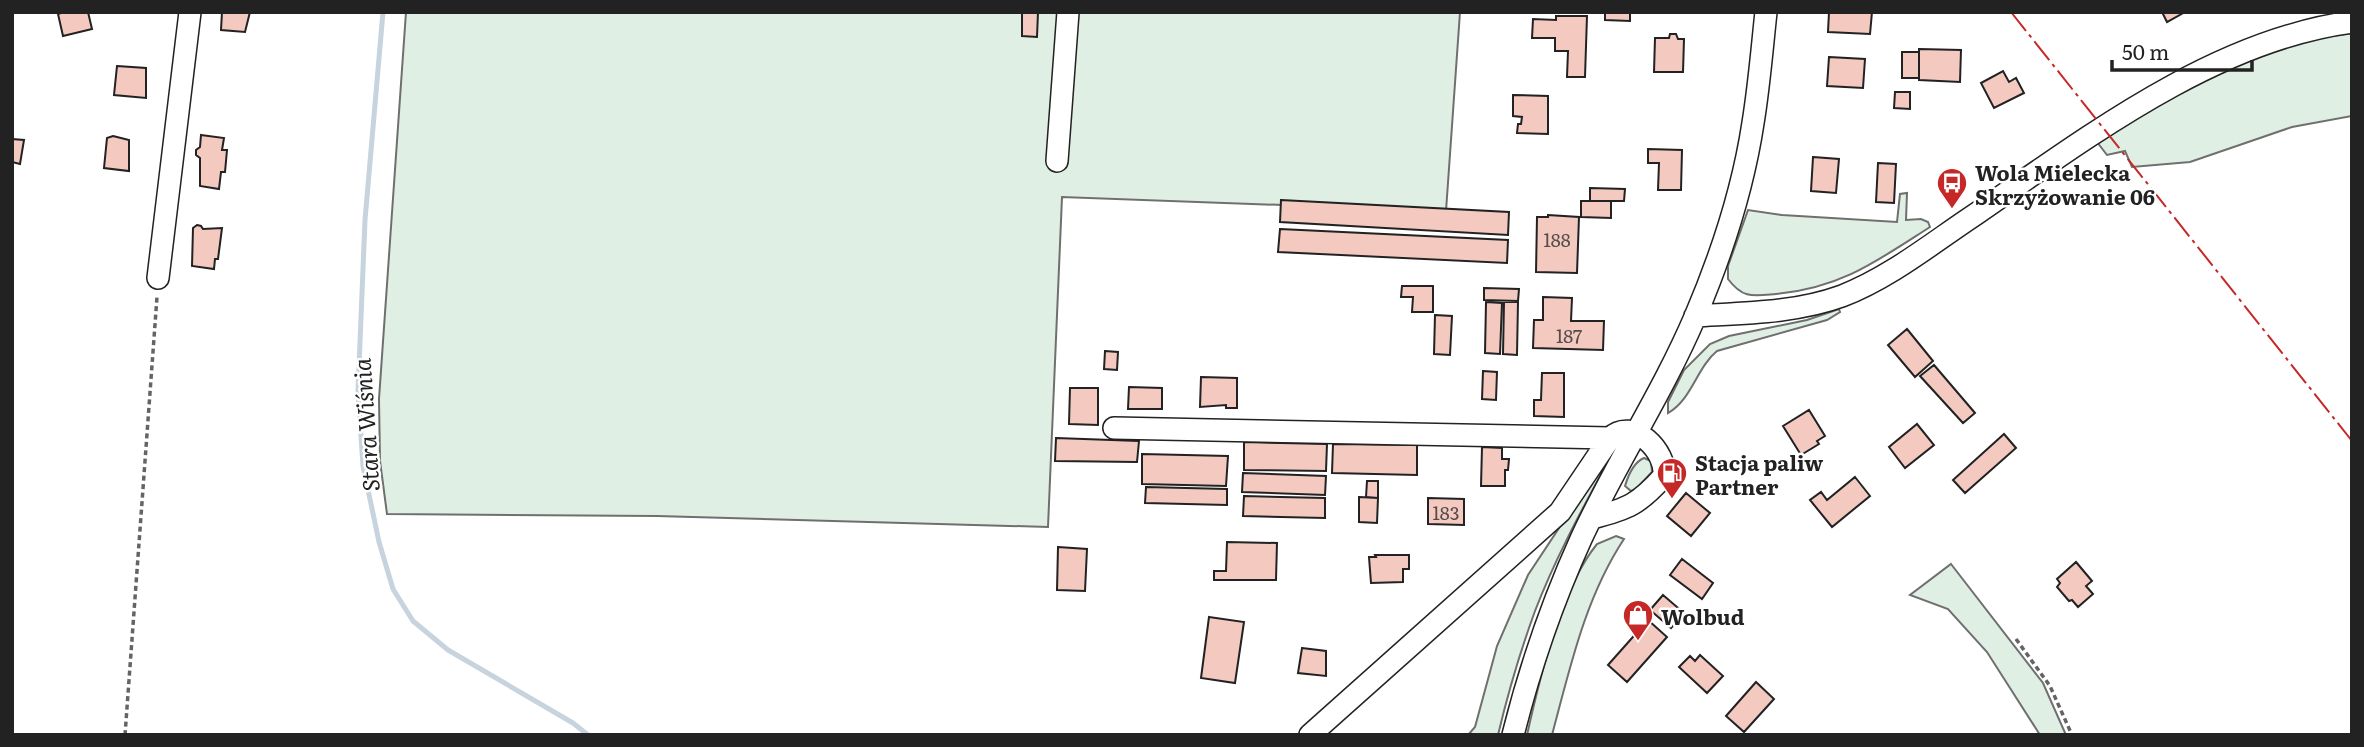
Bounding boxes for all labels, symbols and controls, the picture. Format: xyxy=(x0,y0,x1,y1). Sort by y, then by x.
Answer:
scale bar xyxy=(2112,28,2252,72)
text: 50 m xyxy=(2122,35,2169,66)
place label: Wola Mielecka Skrzyżowanie 06 xyxy=(1975,156,2155,211)
bus stop icon: Wola Mielecka Skrzyżowanie 06 xyxy=(1935,166,1969,210)
house number: 188 xyxy=(1543,226,1571,253)
house number: 187 xyxy=(1556,322,1582,349)
water label: Stara Wiśnia xyxy=(343,357,387,493)
place label: Stacja paliw Partner xyxy=(1695,446,1823,501)
fuel station icon: Stacja paliw Partner xyxy=(1655,456,1689,500)
house number: 183 xyxy=(1433,499,1460,526)
shop icon: Wolbud xyxy=(1621,598,1655,642)
place label: Wolbud xyxy=(1661,600,1745,631)

